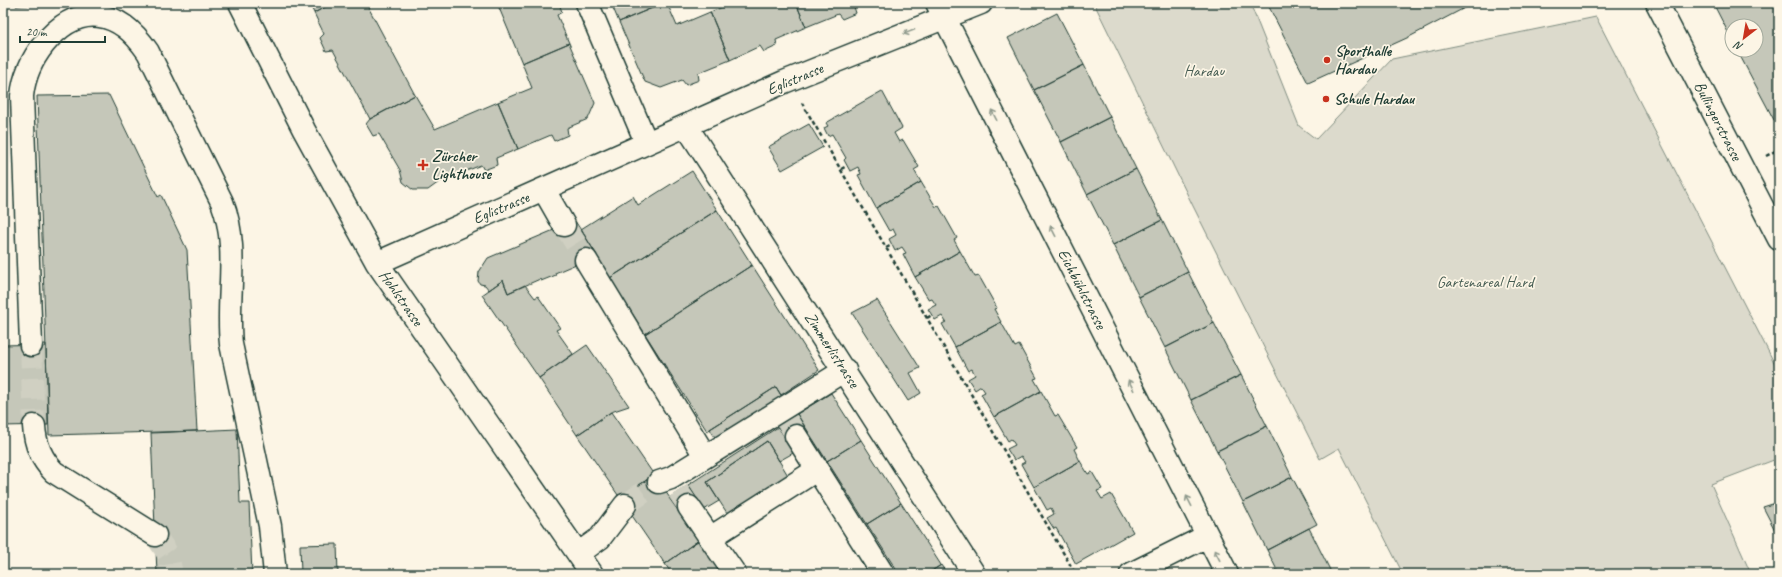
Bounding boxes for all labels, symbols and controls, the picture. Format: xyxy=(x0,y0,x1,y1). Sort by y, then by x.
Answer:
scale bar xyxy=(20,18,105,44)
north arrow xyxy=(1724,18,1764,58)
text: 20 m xyxy=(26,24,48,40)
one-way arrow xyxy=(903,29,915,37)
text: N xyxy=(1730,38,1745,54)
place label: Sporthalle Hardau xyxy=(1335,41,1393,79)
marker: Sporthalle Hardau xyxy=(1322,55,1332,65)
street label: Eglistrasse xyxy=(764,58,828,100)
park label: Hardau xyxy=(1184,61,1225,81)
street label: Bullingerstrasse xyxy=(1690,78,1747,166)
place label: Schule Hardau xyxy=(1334,89,1416,109)
marker: Schule Hardau xyxy=(1321,94,1331,104)
one-way arrow xyxy=(990,110,997,122)
place label: Zürcher Lighthouse xyxy=(432,146,493,184)
marker: Zürcher Lighthouse xyxy=(417,159,429,171)
street label: Eglistrasse xyxy=(470,187,534,229)
one-way arrow xyxy=(1049,226,1056,238)
street label: Eichbühlstrasse xyxy=(1053,246,1111,334)
street label: Hohlstrasse xyxy=(375,266,429,331)
park label: Gartenareal Hard xyxy=(1437,272,1536,292)
street label: Zimmerlistrasse xyxy=(800,308,865,393)
one-way arrow xyxy=(1126,379,1134,391)
one-way arrow xyxy=(1185,495,1193,507)
one-way arrow xyxy=(1213,549,1220,561)

